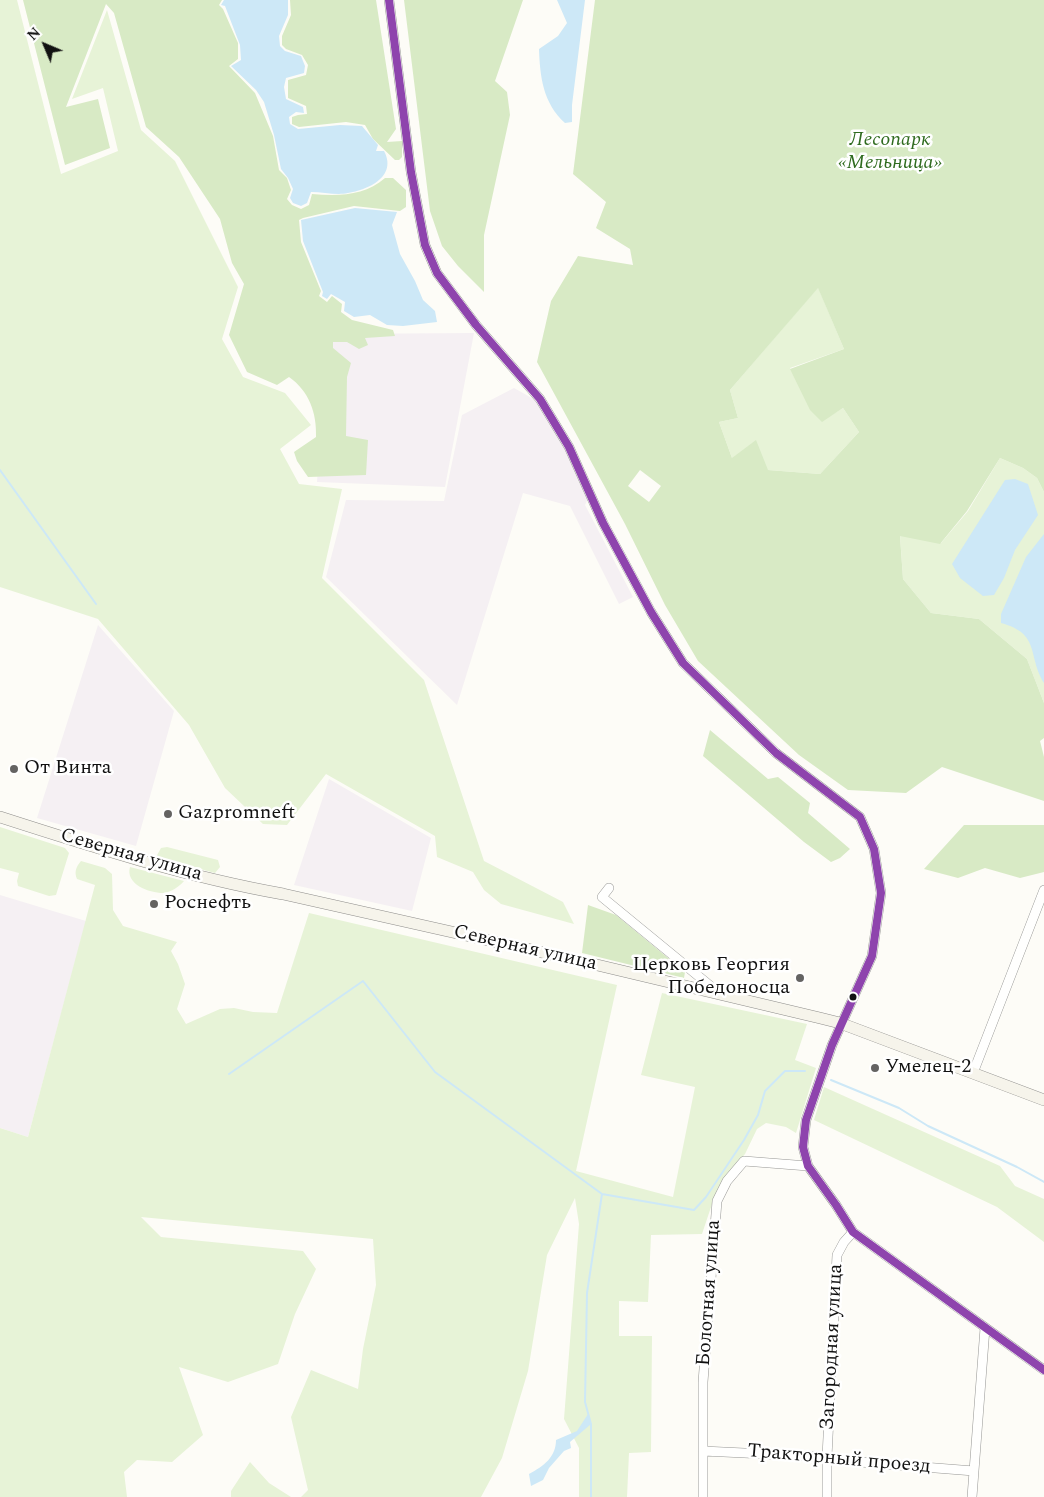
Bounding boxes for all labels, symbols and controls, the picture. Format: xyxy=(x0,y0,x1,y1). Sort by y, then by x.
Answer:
north arrow xyxy=(20,20,70,70)
text: N xyxy=(23,23,46,46)
park label: Лесопарк «Мельница» xyxy=(838,129,942,176)
place label: От Винта xyxy=(24,757,112,781)
marker: От Винта xyxy=(8,763,20,775)
place label: Gazpromneft xyxy=(178,802,295,826)
marker: Gazpromneft xyxy=(162,808,174,820)
street label: Северная улица xyxy=(57,824,205,888)
place label: Роснефть xyxy=(164,892,251,916)
marker: Роснефть xyxy=(148,898,160,910)
street label: Северная улица xyxy=(451,921,599,977)
place label: Церковь Георгия Победоносца xyxy=(632,954,790,1001)
marker: Церковь Георгия Победоносца xyxy=(794,972,806,984)
unlabelled marker xyxy=(848,992,858,1002)
place label: Умелец-2 xyxy=(885,1056,971,1080)
marker: Умелец-2 xyxy=(869,1062,881,1074)
street label: Болотная улица xyxy=(693,1219,727,1367)
street label: Загородная улица xyxy=(817,1263,849,1431)
street label: Тракторный проезд xyxy=(746,1440,932,1480)

